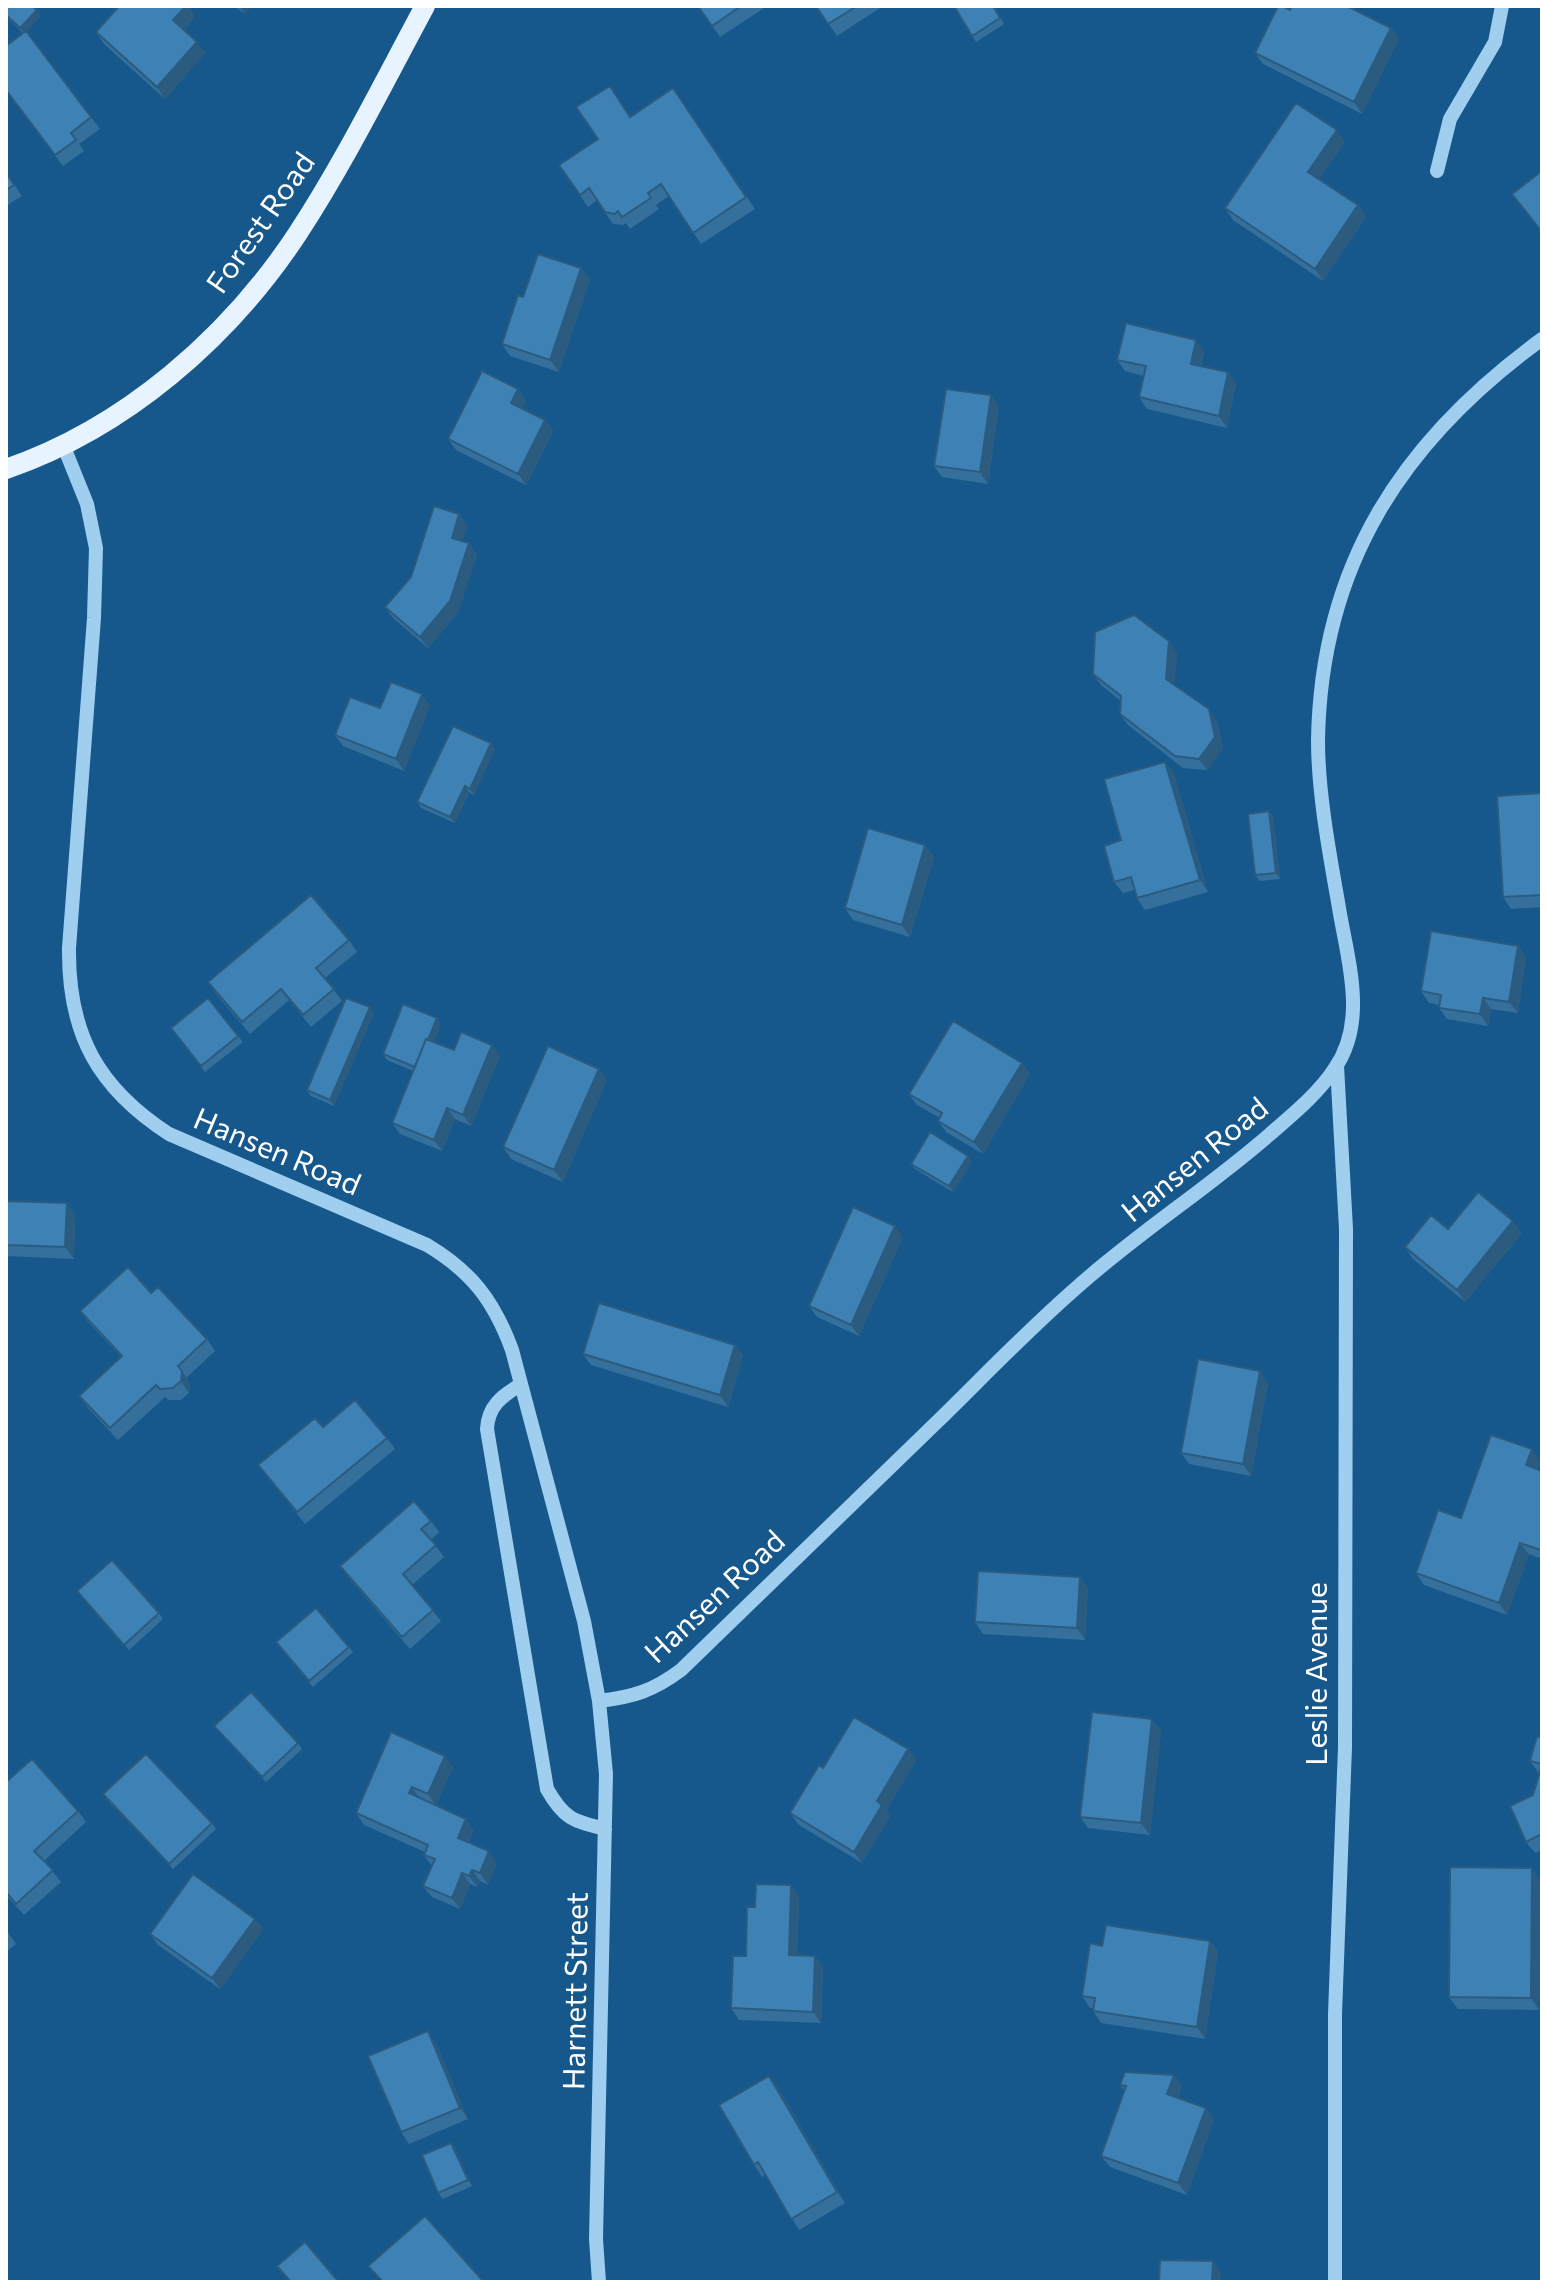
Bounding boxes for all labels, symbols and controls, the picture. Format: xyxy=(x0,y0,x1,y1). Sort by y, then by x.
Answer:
street label: Forest Road xyxy=(197,144,321,299)
street label: Hansen Road xyxy=(1113,1088,1274,1228)
street label: Hansen Road xyxy=(189,1098,367,1201)
street label: Hansen Road xyxy=(636,1521,791,1669)
street label: Leslie Avenue xyxy=(1296,1582,1333,1766)
street label: Harnett Street xyxy=(553,1892,594,2090)

